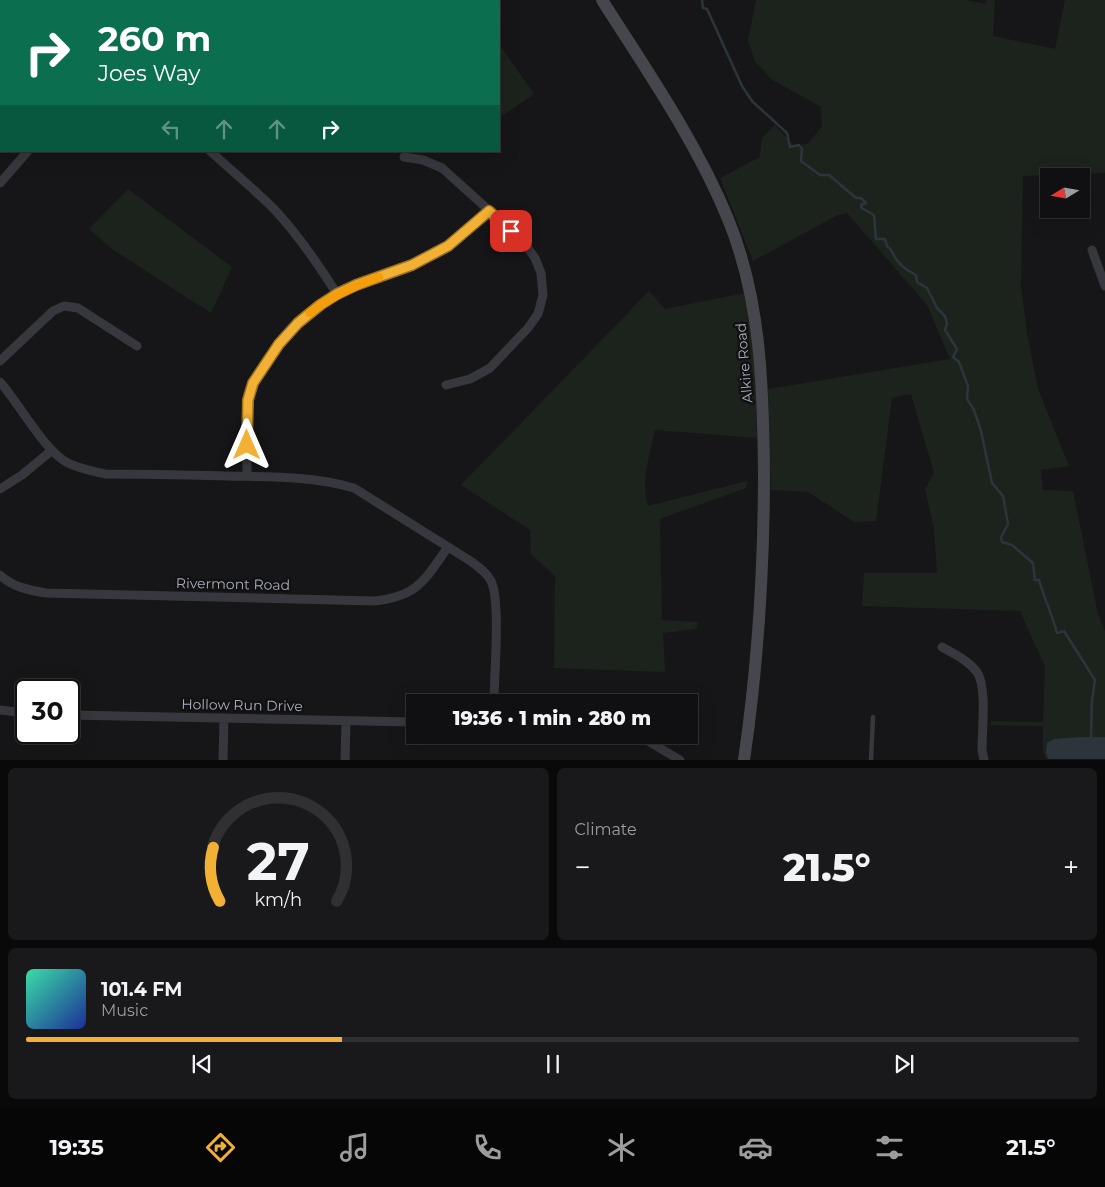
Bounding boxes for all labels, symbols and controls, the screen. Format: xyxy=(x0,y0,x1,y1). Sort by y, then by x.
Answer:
text: 260 m xyxy=(98,17,211,60)
icon: right xyxy=(15,20,80,85)
text: Joes Way xyxy=(98,60,200,87)
icon: left xyxy=(157,115,185,143)
icon: ahead xyxy=(210,115,238,143)
icon: ahead xyxy=(263,115,291,143)
icon: right xyxy=(316,115,344,143)
north arrow xyxy=(1040,168,1090,218)
map controls xyxy=(1040,168,1090,218)
pin xyxy=(490,210,532,252)
icon: arrive xyxy=(497,217,525,245)
street label: Alkire Road xyxy=(732,322,756,404)
position arrow xyxy=(220,418,272,470)
street label: Rivermont Road xyxy=(176,574,290,594)
speed limit sign: 30 xyxy=(15,679,80,744)
street label: Hollow Run Drive xyxy=(181,695,303,715)
text: 19:36 · 1 min · 280 m xyxy=(453,707,651,730)
text: Climate xyxy=(575,820,637,839)
text: 27 xyxy=(247,830,310,893)
text: 21.5° xyxy=(783,844,871,891)
text: − xyxy=(575,850,591,884)
text: + xyxy=(1063,850,1079,884)
text: km/h xyxy=(254,889,302,910)
text: 101.4 FM xyxy=(101,978,182,1001)
text: Music xyxy=(101,1001,148,1020)
icon: previous xyxy=(188,1050,216,1078)
icon: pause xyxy=(539,1050,567,1078)
icon: next xyxy=(890,1050,918,1078)
icon: directions xyxy=(203,1130,238,1165)
icon: music xyxy=(337,1130,372,1165)
icon: phone xyxy=(470,1130,505,1165)
icon: climate xyxy=(604,1130,639,1165)
icon: car xyxy=(738,1130,773,1165)
icon: filters xyxy=(872,1130,907,1165)
text: 19:35 xyxy=(49,1134,104,1161)
text: 21.5° xyxy=(1006,1134,1055,1161)

